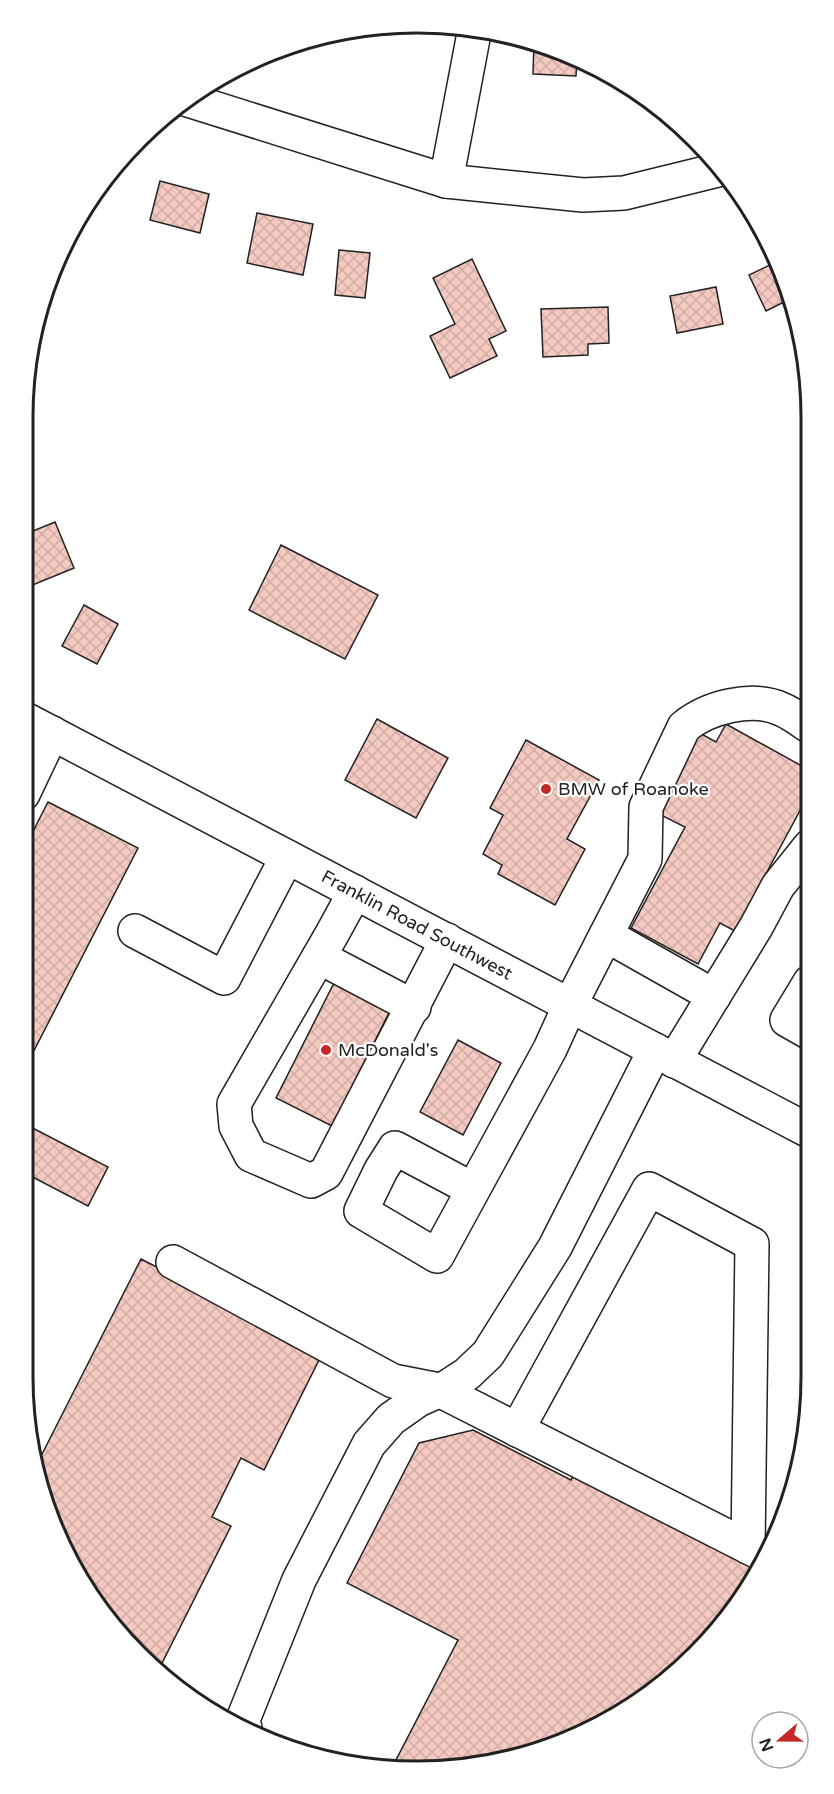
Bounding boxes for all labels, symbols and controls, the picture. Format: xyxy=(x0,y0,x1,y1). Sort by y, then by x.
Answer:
place label: BMW of Roanoke xyxy=(558,778,709,800)
marker: BMW of Roanoke xyxy=(539,782,553,796)
street label: Franklin Road Southwest xyxy=(318,865,516,985)
place label: McDonald's xyxy=(338,1039,438,1061)
marker: McDonald's xyxy=(319,1043,333,1057)
north arrow xyxy=(750,1710,810,1770)
text: N xyxy=(755,1735,778,1754)

